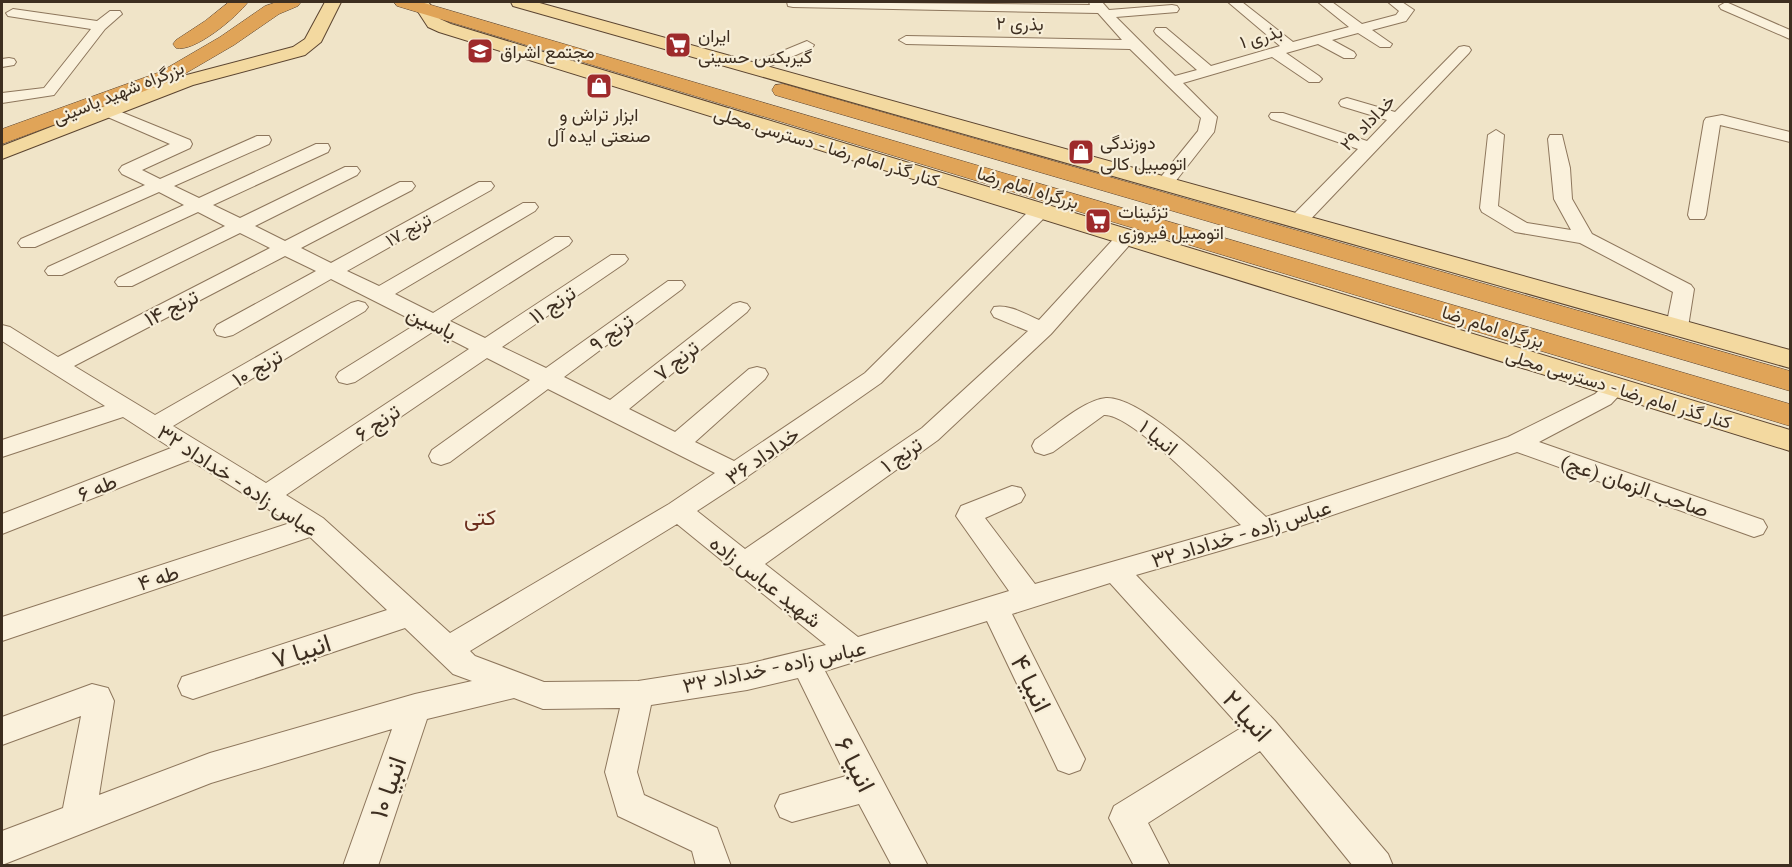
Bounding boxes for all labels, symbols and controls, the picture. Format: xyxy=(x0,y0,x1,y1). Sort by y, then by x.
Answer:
street label: بذری ۲ xyxy=(996,11,1044,35)
street label: بذری ۱ xyxy=(1237,18,1285,54)
place label: ایران گیربکس حسینی xyxy=(698,23,812,68)
supermarket icon: ایران گیربکس حسینی xyxy=(663,30,693,60)
school or university icon: مجتمع اشراق xyxy=(465,36,495,66)
place label: مجتمع اشراق xyxy=(500,39,595,64)
street label: بزرگراه شهید یاسینی xyxy=(49,55,187,129)
shop icon: ابزار تراش و صنعتی ایده آل xyxy=(584,71,614,101)
street label: خداداد ۲۹ xyxy=(1334,89,1400,155)
street label: کنار گذر امام رضا - دسترسی محلی xyxy=(711,100,943,193)
place label: ابزار تراش و صنعتی ایده آل xyxy=(548,102,650,147)
place label: دوزندگی اتومبیل کالی xyxy=(1100,130,1187,175)
shop icon: دوزندگی اتومبیل کالی xyxy=(1066,137,1096,167)
street label: بزرگراه امام رضا xyxy=(974,160,1082,215)
place label: تزئینات اتومبیل فیروزی xyxy=(1118,199,1224,244)
supermarket icon: تزئینات اتومبیل فیروزی xyxy=(1083,206,1113,236)
street label: ترنج ۱۷ xyxy=(381,207,436,252)
street label: ترنج ۱۱ xyxy=(523,278,581,331)
street label: ترنج ۱۴ xyxy=(139,282,203,333)
street label: یاسین xyxy=(402,298,462,346)
street label: بزرگراه امام رضا xyxy=(1439,299,1547,354)
street label: ترنج ۹ xyxy=(583,306,640,358)
street label: ترنج ۷ xyxy=(647,333,705,388)
street label: ترنج ۱۰ xyxy=(227,341,288,393)
street label: کنار گذر امام رضا - دسترسی محلی xyxy=(1503,342,1735,435)
street label: ترنج ۶ xyxy=(349,397,406,448)
street label: انبیا ۱ xyxy=(1134,413,1184,461)
street label: عباس زاده - خداداد ۳۲ xyxy=(152,417,324,543)
street label: خداداد ۳۶ xyxy=(719,419,805,491)
street label: ترنج ۱ xyxy=(875,430,928,479)
street label: صاحب الزمان (عج) xyxy=(1557,447,1713,524)
street label: طه ۶ xyxy=(73,467,121,507)
street label: عباس زاده - خداداد ۳۲ xyxy=(1148,492,1334,574)
district label: کتی xyxy=(464,502,496,531)
street label: شهید عباس زاده xyxy=(704,528,828,634)
street label: طه ۴ xyxy=(134,557,182,597)
street label: انبیا ۷ xyxy=(267,625,335,675)
street label: عباس زاده - خداداد ۳۲ xyxy=(680,633,868,699)
street label: انبیا ۴ xyxy=(1004,649,1060,717)
street label: انبیا ۲ xyxy=(1216,682,1280,748)
street label: انبیا ۶ xyxy=(828,731,884,797)
street label: انبیا ۱۰ xyxy=(361,751,413,823)

